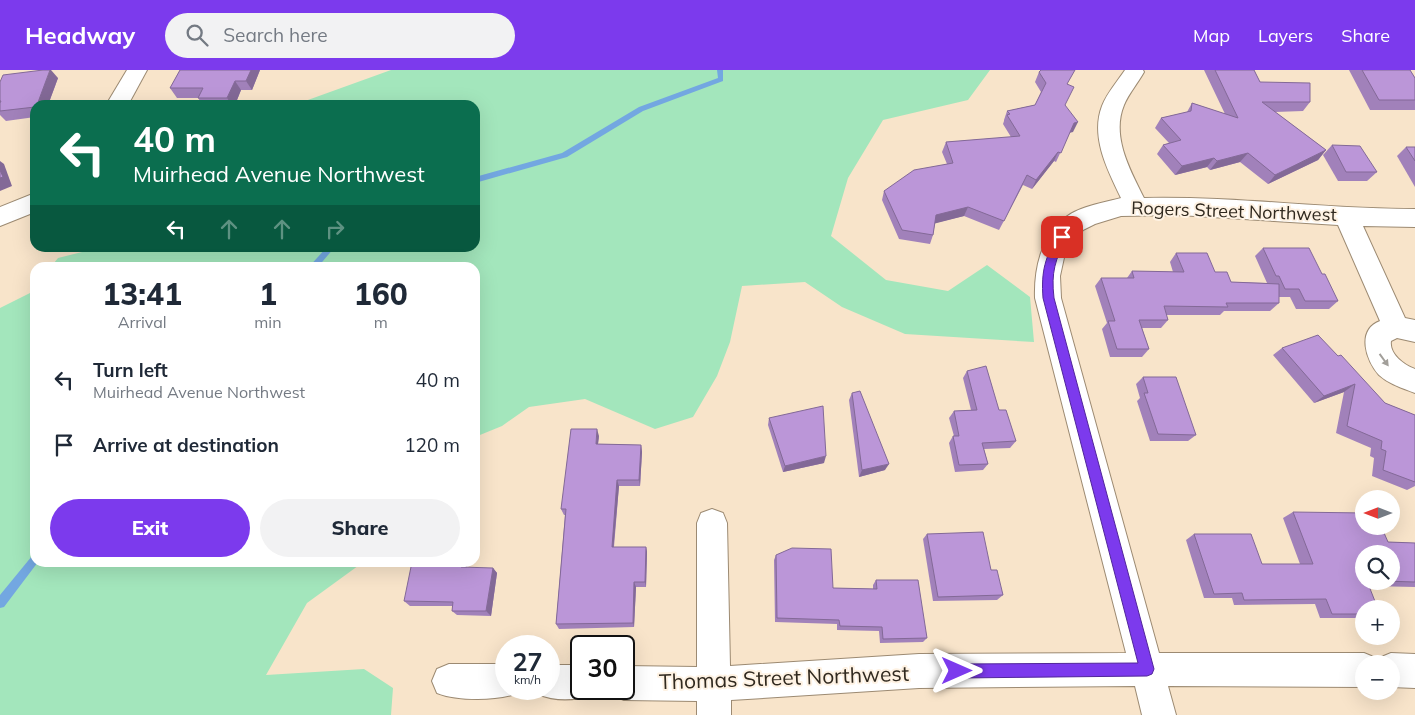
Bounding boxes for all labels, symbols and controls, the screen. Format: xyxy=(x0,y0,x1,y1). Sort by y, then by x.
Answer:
search box xyxy=(165,13,515,58)
text: Headway xyxy=(25,20,135,50)
icon: search xyxy=(183,21,211,49)
text: Search here xyxy=(223,23,328,47)
text: Map xyxy=(1193,24,1230,47)
text: Layers xyxy=(1258,24,1313,47)
text: Share xyxy=(1341,24,1390,47)
text: 40 m xyxy=(133,117,216,161)
icon: left xyxy=(50,120,115,185)
text: Muirhead Avenue Northwest xyxy=(133,160,425,188)
street label: Rogers Street Northwest xyxy=(1131,196,1337,226)
icon: left xyxy=(162,215,190,243)
icon: ahead xyxy=(215,215,243,243)
icon: ahead xyxy=(268,215,296,243)
icon: right xyxy=(321,215,349,243)
pin xyxy=(1041,216,1083,258)
icon: arrive xyxy=(1048,223,1076,251)
text: 13:41 xyxy=(102,275,182,313)
text: 1 xyxy=(259,275,277,313)
text: 160 xyxy=(354,275,408,313)
text: Arrival xyxy=(118,312,167,332)
text: min xyxy=(254,312,282,332)
text: m xyxy=(374,312,388,332)
one-way arrow xyxy=(1379,353,1389,367)
text: Turn left xyxy=(93,358,168,382)
icon: left xyxy=(50,366,78,394)
text: 40 m xyxy=(416,368,460,392)
text: Muirhead Avenue Northwest xyxy=(93,382,305,402)
icon: arrive xyxy=(50,431,78,459)
text: Arrive at destination xyxy=(93,433,279,457)
text: 120 m xyxy=(404,433,460,457)
north arrow xyxy=(1355,490,1400,535)
map controls xyxy=(1355,490,1400,700)
button: Exit xyxy=(50,499,250,557)
button: Share xyxy=(260,499,460,557)
button: search xyxy=(1355,545,1400,590)
button: + xyxy=(1355,600,1400,645)
speed limit sign: 30 xyxy=(570,635,635,700)
position arrow xyxy=(930,644,982,696)
text: 27 xyxy=(512,646,543,677)
button: − xyxy=(1355,655,1400,700)
street label: Thomas Street Northwest xyxy=(659,660,909,694)
text: km/h xyxy=(514,672,541,687)

